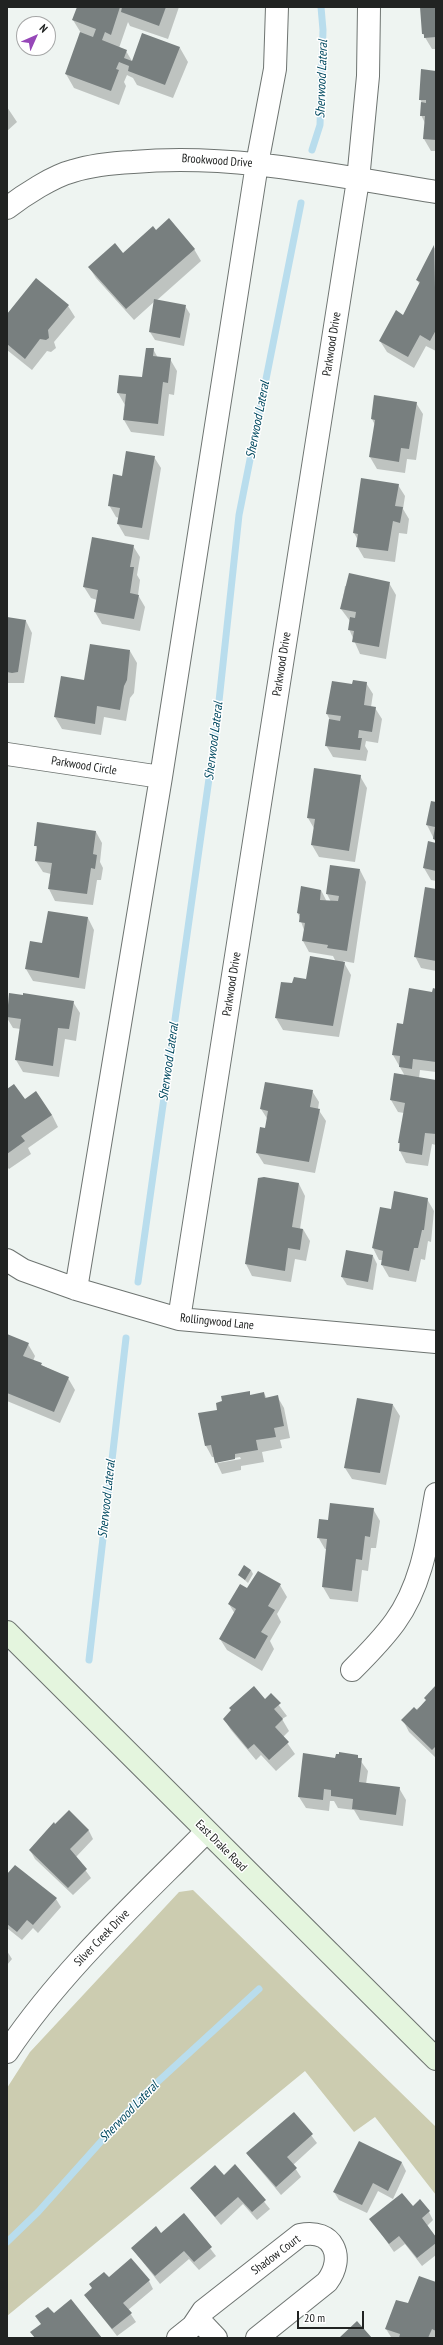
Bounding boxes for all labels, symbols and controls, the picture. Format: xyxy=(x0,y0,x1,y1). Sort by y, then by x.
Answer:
north arrow xyxy=(16,16,56,56)
text: N xyxy=(37,21,51,35)
water label: Sherwood Lateral xyxy=(313,40,331,118)
street label: Brookwood Drive xyxy=(181,151,253,171)
street label: Parkwood Drive xyxy=(320,311,344,377)
water label: Sherwood Lateral xyxy=(243,380,273,460)
street label: Parkwood Drive xyxy=(270,631,294,697)
water label: Sherwood Lateral xyxy=(201,701,227,781)
street label: Parkwood Circle xyxy=(50,754,118,778)
street label: Parkwood Drive xyxy=(220,951,244,1017)
water label: Sherwood Lateral xyxy=(156,1022,182,1102)
street label: Rollingwood Lane xyxy=(179,1311,255,1333)
water label: Sherwood Lateral xyxy=(95,1459,119,1539)
street label: East Drake Road xyxy=(192,1817,250,1875)
street label: Silver Creek Drive xyxy=(71,1907,133,1969)
water label: Sherwood Lateral xyxy=(96,2078,162,2146)
street label: Shadow Court xyxy=(249,2232,303,2278)
scale bar xyxy=(299,2303,366,2329)
text: 20 m xyxy=(304,2310,325,2325)

